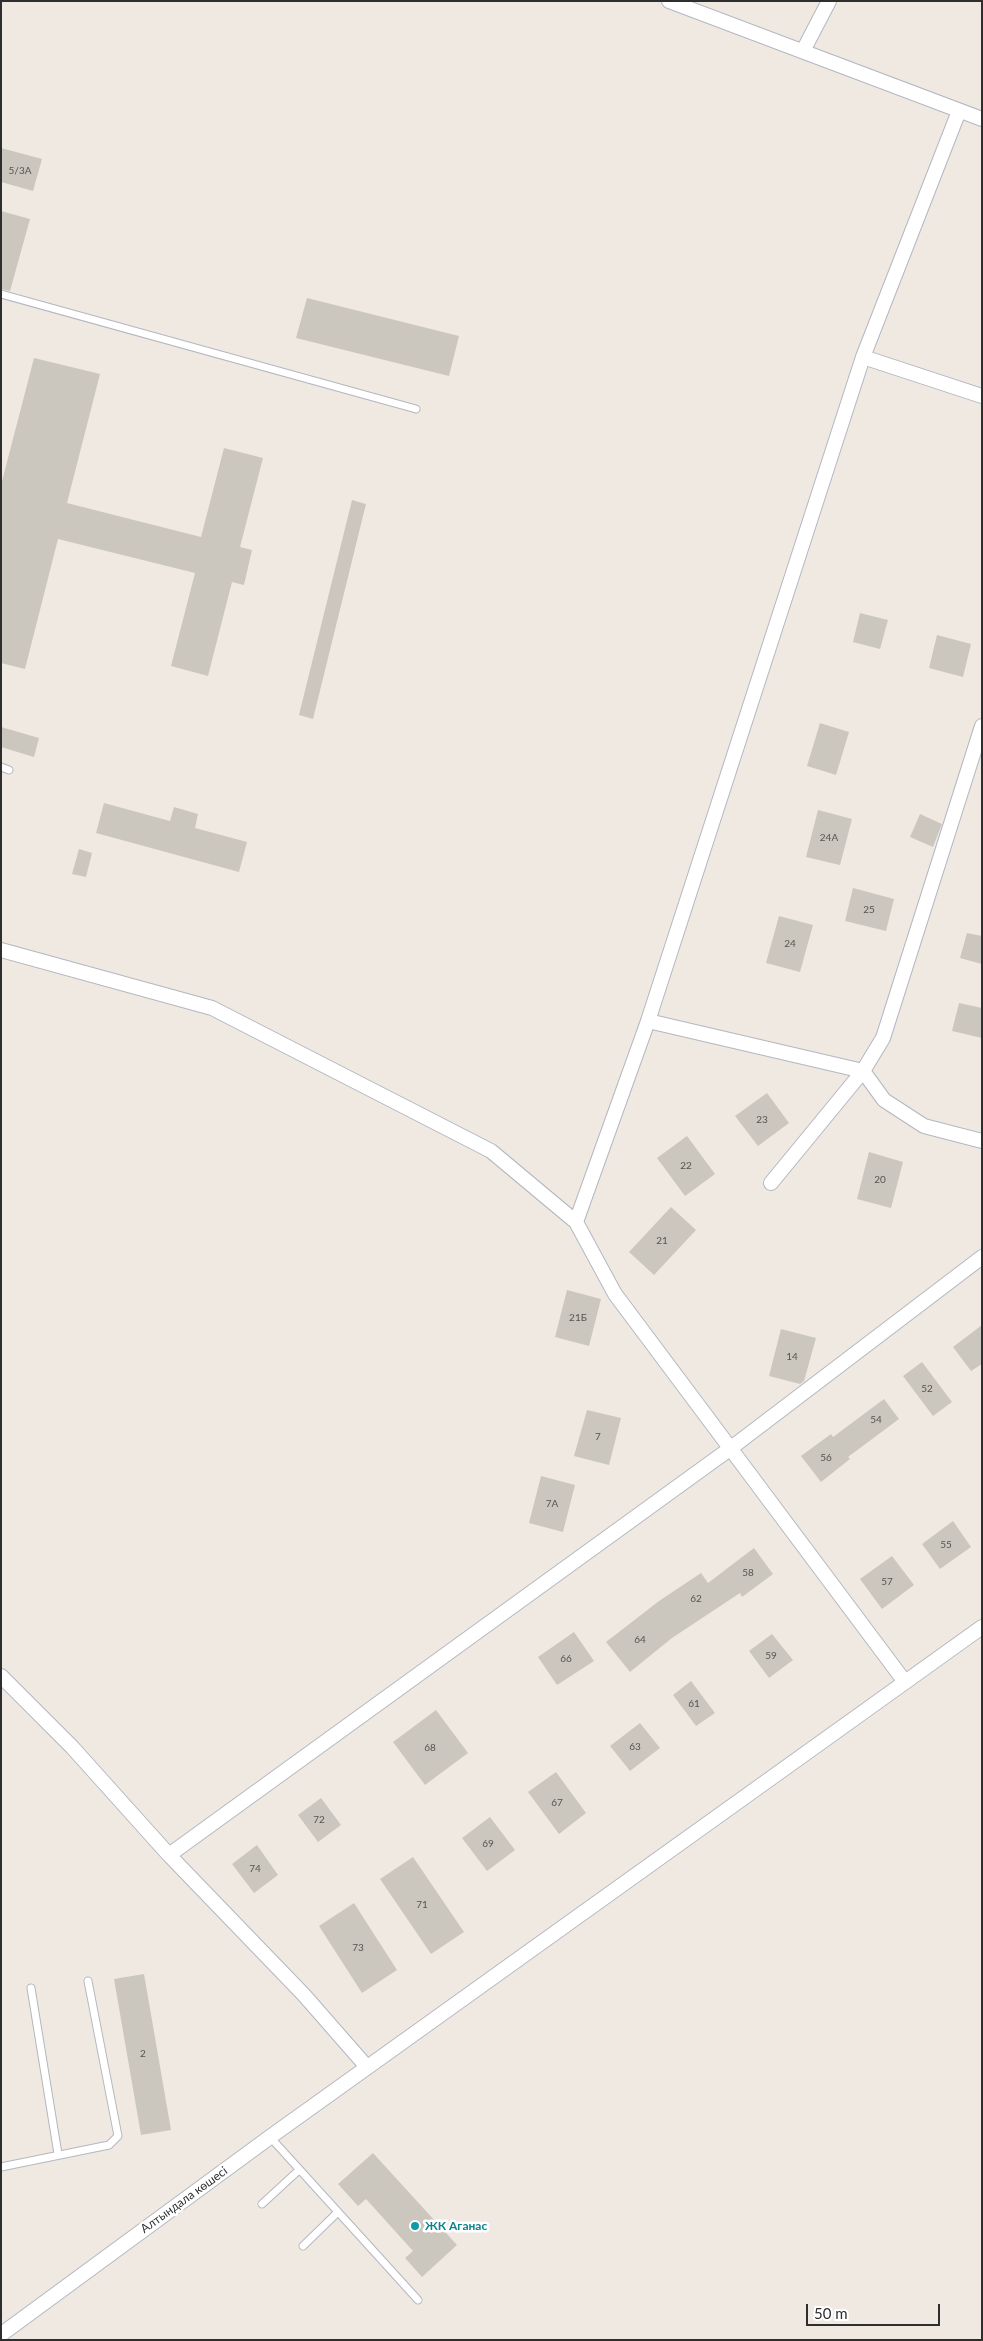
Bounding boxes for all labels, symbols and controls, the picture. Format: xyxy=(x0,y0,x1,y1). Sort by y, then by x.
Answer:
house number: 5/3А xyxy=(9,165,31,177)
house number: 24А xyxy=(820,832,838,844)
house number: 25 xyxy=(863,904,875,916)
house number: 24 xyxy=(784,938,796,950)
house number: 23 xyxy=(756,1114,768,1126)
house number: 22 xyxy=(680,1160,692,1172)
house number: 20 xyxy=(874,1174,886,1186)
house number: 21 xyxy=(656,1235,668,1247)
house number: 21Б xyxy=(569,1312,587,1324)
house number: 14 xyxy=(786,1351,798,1363)
house number: 52 xyxy=(921,1383,933,1395)
house number: 54 xyxy=(870,1414,882,1426)
house number: 7 xyxy=(595,1431,601,1443)
house number: 56 xyxy=(820,1452,832,1464)
house number: 7А xyxy=(546,1498,558,1510)
house number: 55 xyxy=(940,1539,952,1551)
house number: 58 xyxy=(742,1567,754,1579)
house number: 57 xyxy=(881,1576,893,1588)
house number: 62 xyxy=(690,1593,702,1605)
house number: 64 xyxy=(634,1634,646,1646)
house number: 59 xyxy=(765,1650,777,1662)
house number: 66 xyxy=(560,1653,572,1665)
house number: 61 xyxy=(688,1698,700,1710)
house number: 63 xyxy=(629,1741,641,1753)
house number: 68 xyxy=(424,1742,436,1754)
house number: 67 xyxy=(551,1797,563,1809)
house number: 72 xyxy=(313,1814,325,1826)
house number: 69 xyxy=(482,1838,494,1850)
house number: 74 xyxy=(249,1863,261,1875)
house number: 71 xyxy=(416,1899,428,1911)
house number: 73 xyxy=(352,1942,364,1954)
house number: 2 xyxy=(140,2048,146,2060)
street label: Алтындала көшесі xyxy=(138,2164,230,2236)
place label: ЖК Аганас xyxy=(425,2219,487,2233)
marker: ЖК Аганас xyxy=(409,2220,421,2232)
scale bar xyxy=(808,2294,942,2326)
text: 50 m xyxy=(814,2304,848,2322)

